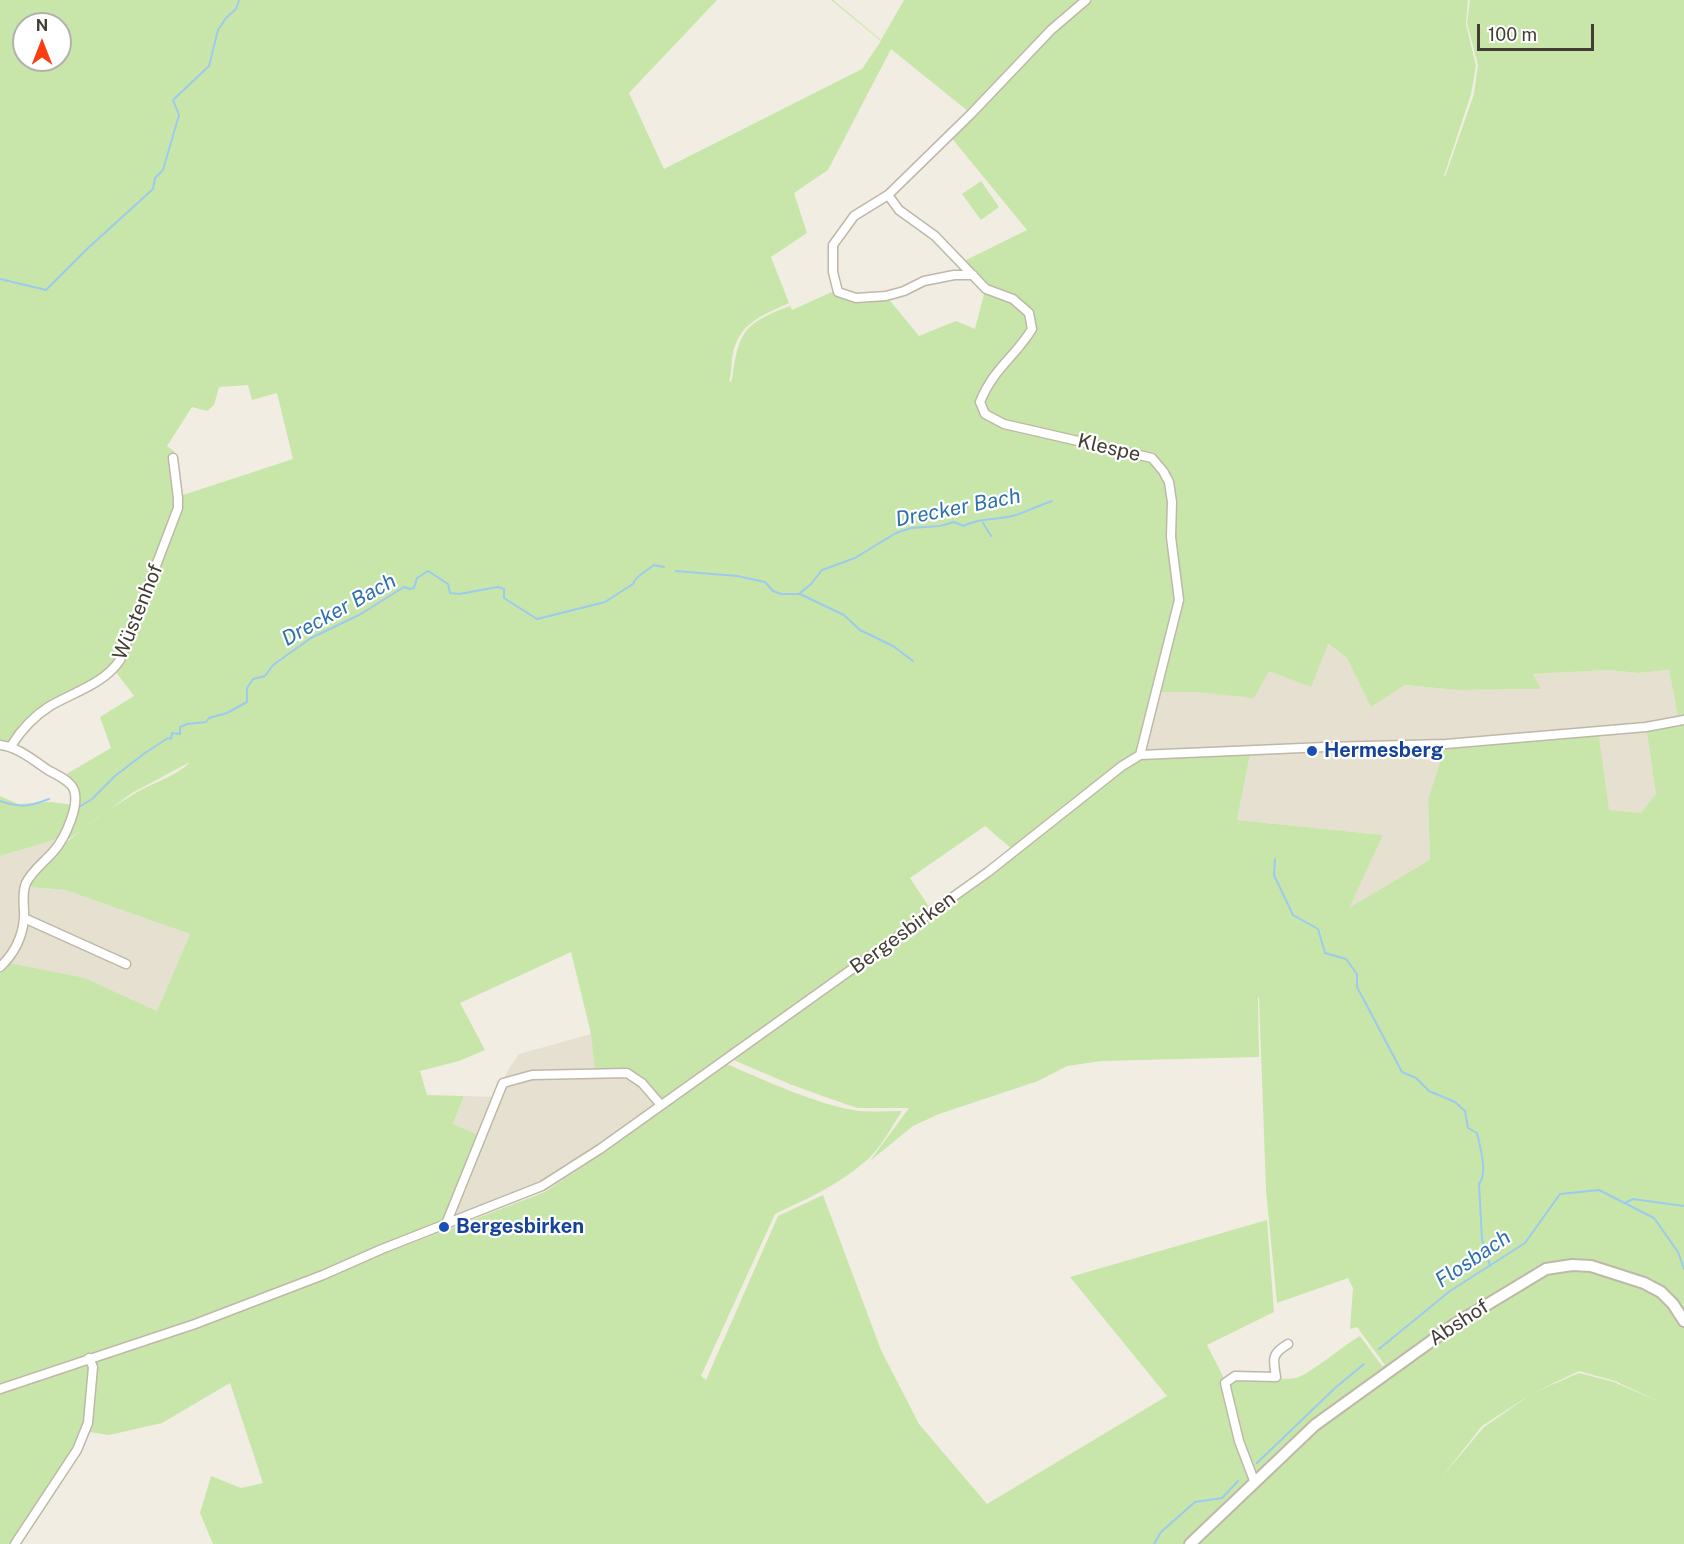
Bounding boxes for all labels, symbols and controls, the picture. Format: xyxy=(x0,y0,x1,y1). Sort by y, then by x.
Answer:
north arrow xyxy=(12,12,72,72)
scale bar xyxy=(1480,12,1597,50)
text: N xyxy=(36,16,48,35)
text: 100 m xyxy=(1488,24,1537,45)
street label: Klespe xyxy=(1075,429,1143,467)
water label: Drecker Bach xyxy=(893,484,1023,532)
street label: Wüstenhof xyxy=(108,561,168,663)
water label: Drecker Bach xyxy=(277,568,401,652)
place label: Hermesberg xyxy=(1324,739,1443,763)
marker: Hermesberg xyxy=(1305,744,1319,758)
street label: Bergesbirken xyxy=(846,887,960,979)
place label: Bergesbirken xyxy=(456,1215,584,1239)
marker: Bergesbirken xyxy=(437,1220,451,1234)
water label: Flosbach xyxy=(1431,1225,1515,1293)
street label: Abshof xyxy=(1425,1295,1493,1351)

